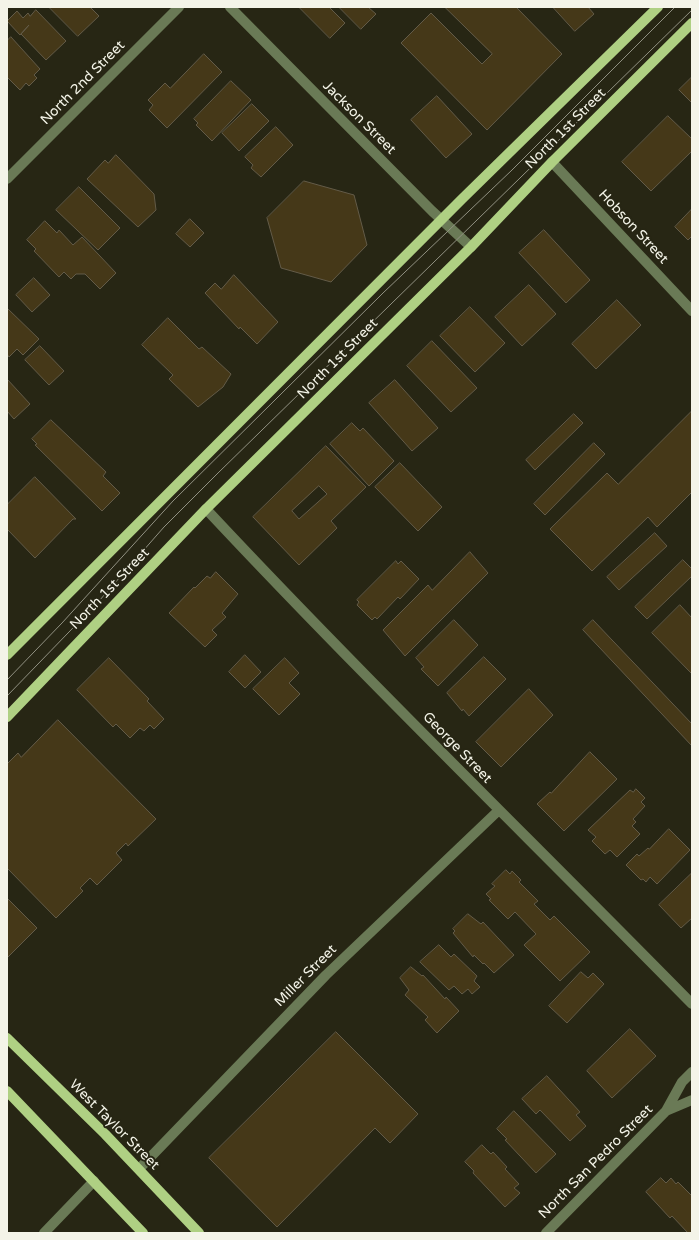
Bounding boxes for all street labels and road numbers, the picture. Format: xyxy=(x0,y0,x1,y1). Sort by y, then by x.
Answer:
street label: North 2nd Street xyxy=(37,37,129,129)
street label: Jackson Street xyxy=(319,78,399,158)
street label: North 1st Street xyxy=(522,85,610,173)
street label: Hobson Street xyxy=(594,186,672,268)
street label: North 1st Street xyxy=(294,315,382,403)
street label: North 1st Street xyxy=(67,545,153,633)
street label: George Street xyxy=(419,709,495,787)
street label: Miller Street xyxy=(272,942,340,1010)
street label: West Taylor Street xyxy=(65,1076,163,1174)
street label: North San Pedro Street xyxy=(535,1101,657,1223)

